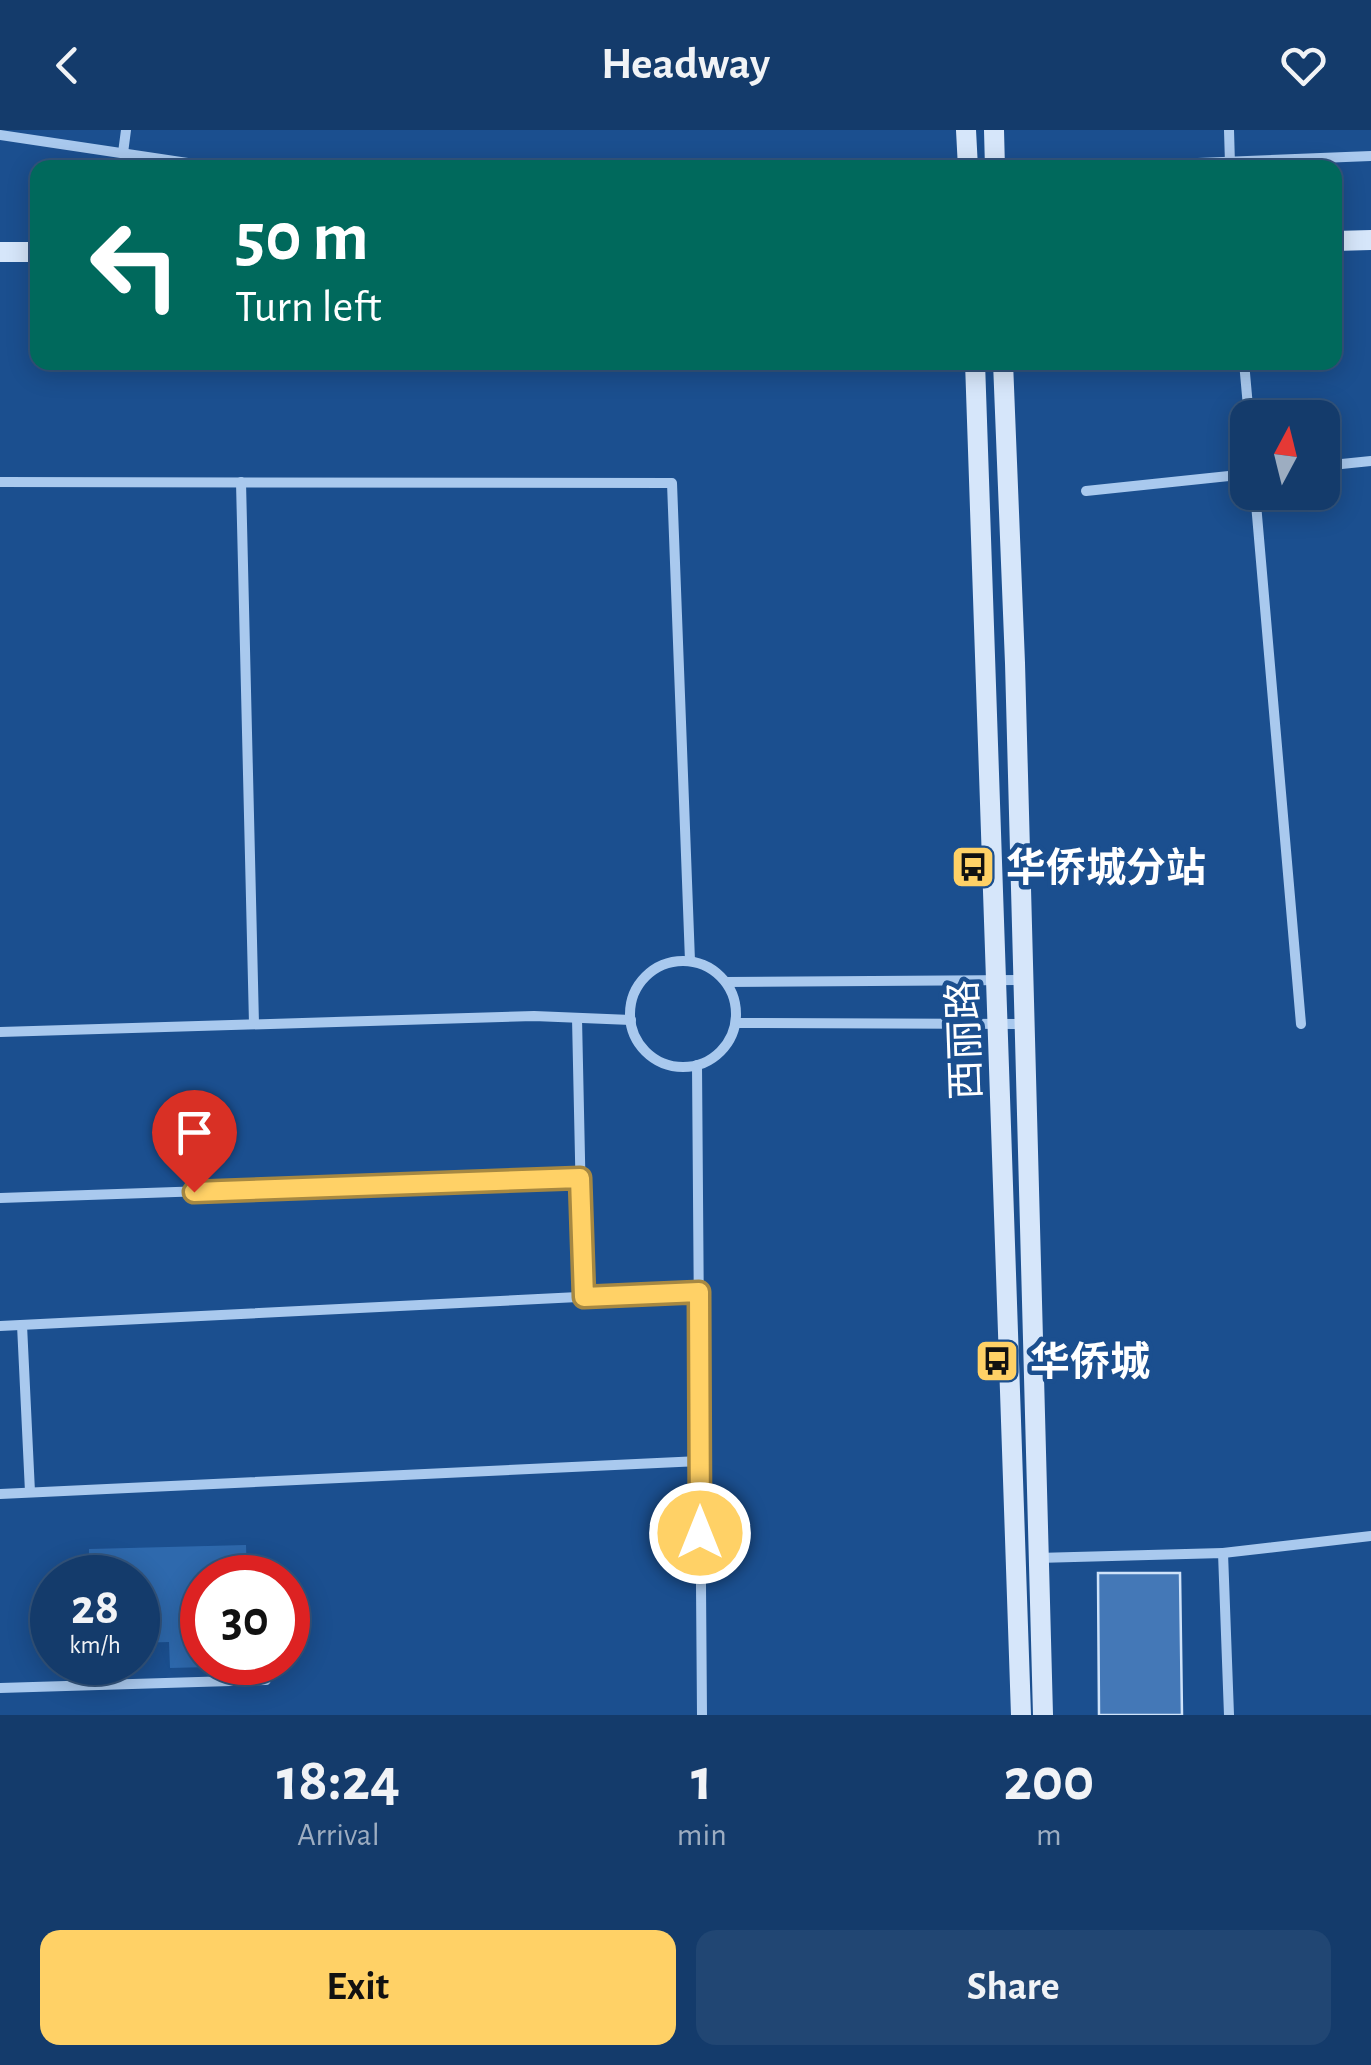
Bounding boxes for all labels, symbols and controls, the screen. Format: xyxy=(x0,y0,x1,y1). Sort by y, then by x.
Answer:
icon: back xyxy=(40,38,95,93)
icon: heart xyxy=(1276,38,1331,93)
text: Headway xyxy=(601,42,770,87)
icon: left xyxy=(70,200,200,330)
text: 50 m xyxy=(235,203,369,273)
text: Turn left xyxy=(235,285,382,330)
north arrow xyxy=(1230,400,1340,510)
map controls xyxy=(1230,400,1340,510)
bus stop icon: 华侨城分站 xyxy=(950,844,996,890)
place label: 华侨城分站 xyxy=(1006,846,1206,889)
street label: 西丽路 xyxy=(942,979,988,1101)
pin xyxy=(152,1090,237,1193)
icon: arrive xyxy=(167,1105,222,1160)
bus stop icon: 华侨城 xyxy=(974,1338,1020,1384)
place label: 华侨城 xyxy=(1030,1340,1150,1383)
position arrow xyxy=(648,1481,752,1585)
speed limit sign: 30 xyxy=(180,1555,310,1685)
text: 28 xyxy=(71,1583,119,1633)
text: km/h xyxy=(69,1633,121,1658)
text: 18:24 xyxy=(277,1751,400,1811)
text: 1 xyxy=(691,1751,713,1811)
text: 200 xyxy=(1003,1751,1094,1811)
text: Arrival xyxy=(297,1819,380,1851)
text: min xyxy=(677,1819,727,1851)
text: m xyxy=(1036,1819,1062,1851)
button: Exit xyxy=(40,1930,676,2045)
button: Share xyxy=(696,1930,1331,2045)

